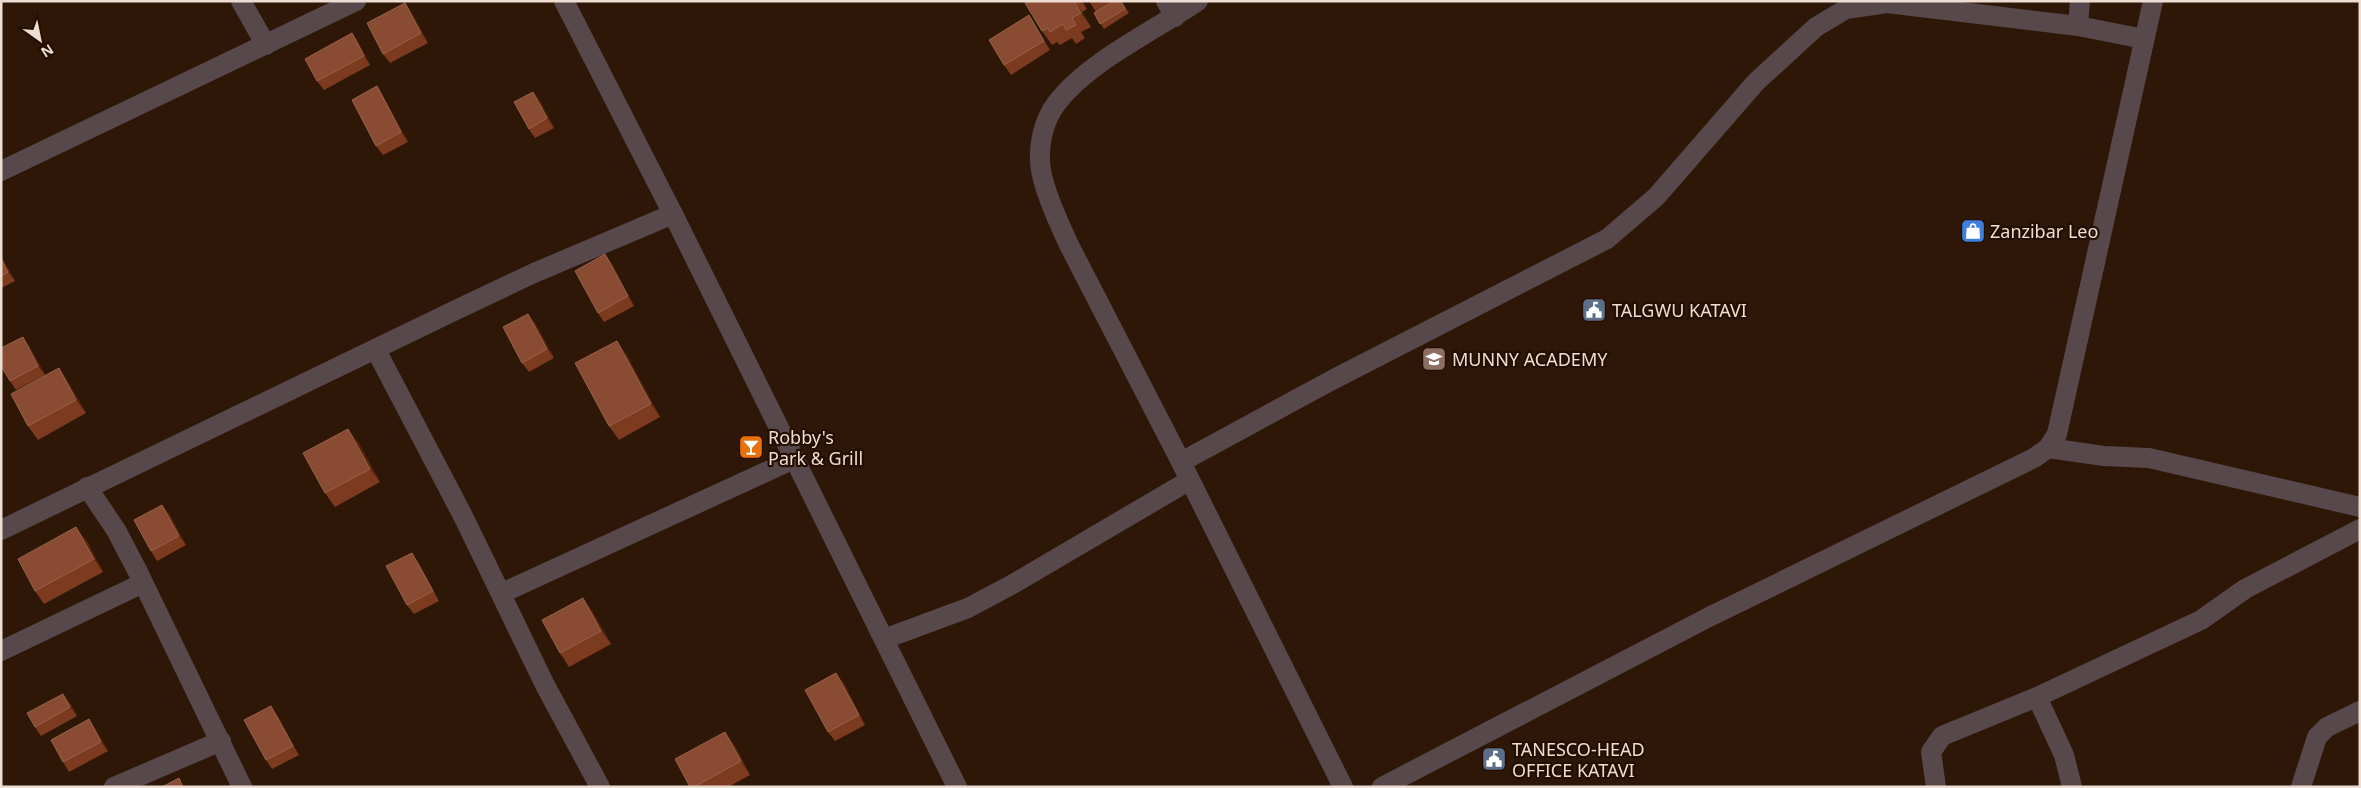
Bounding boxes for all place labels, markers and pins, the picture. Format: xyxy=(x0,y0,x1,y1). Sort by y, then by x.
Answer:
shop icon: Zanzibar Leo xyxy=(1960,218,1986,244)
place label: Zanzibar Leo xyxy=(1990,219,2098,243)
public building icon: TALGWU KATAVI xyxy=(1581,297,1607,323)
place label: TALGWU KATAVI xyxy=(1612,298,1747,322)
school or university icon: MUNNY ACADEMY xyxy=(1421,346,1447,372)
place label: MUNNY ACADEMY xyxy=(1452,347,1608,371)
place label: Robby's Park & Grill xyxy=(768,425,863,470)
bar icon: Robby's Park & Grill xyxy=(738,434,764,460)
place label: TANESCO-HEAD OFFICE KATAVI xyxy=(1512,737,1645,782)
public building icon: TANESCO-HEAD OFFICE KATAVI xyxy=(1481,746,1507,772)

